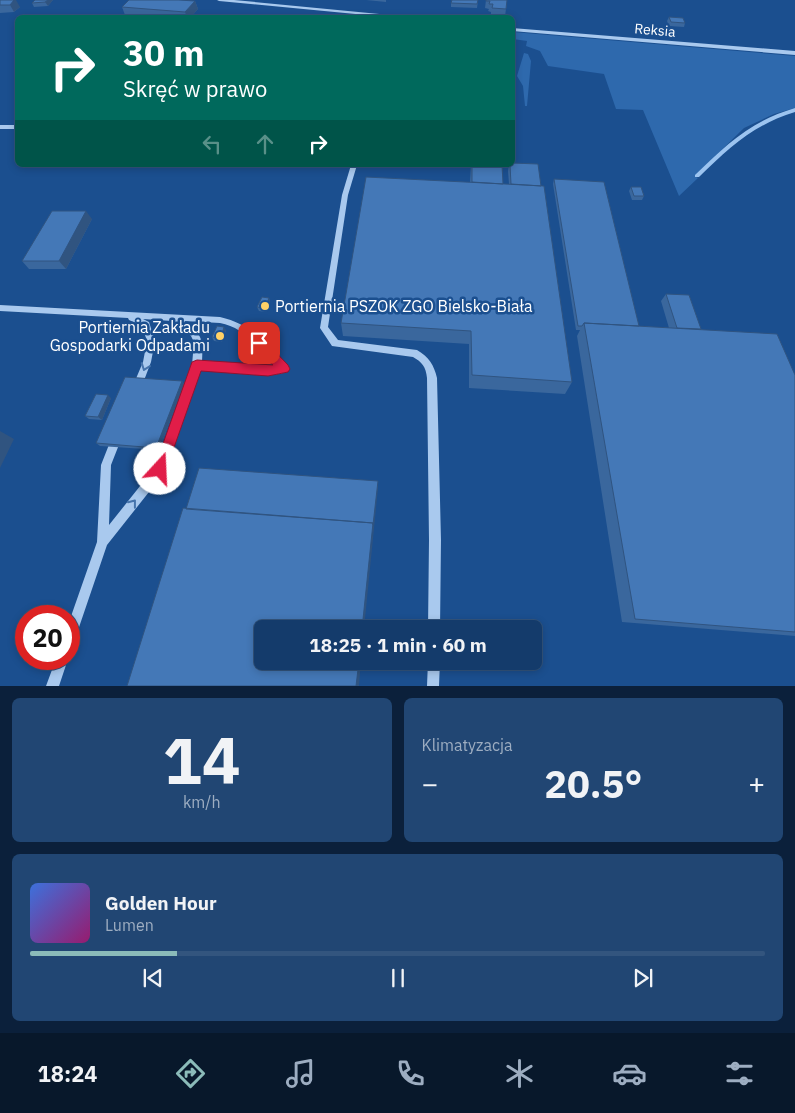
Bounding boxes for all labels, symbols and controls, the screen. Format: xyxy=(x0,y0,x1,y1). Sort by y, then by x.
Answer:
street label: Reksia xyxy=(634,19,677,41)
text: 30 m xyxy=(123,30,205,76)
icon: right xyxy=(40,35,105,100)
text: Skręć w prawo xyxy=(123,74,267,103)
icon: left xyxy=(198,130,226,158)
icon: ahead xyxy=(251,130,279,158)
icon: right xyxy=(304,130,332,158)
place label: Portiernia PSZOK ZGO Bielsko-Biała xyxy=(275,296,533,316)
marker: Portiernia PSZOK ZGO Bielsko-Biała xyxy=(259,300,271,312)
place label: Portiernia Zakładu Gospodarki Odpadami xyxy=(50,317,210,355)
pin xyxy=(238,322,280,364)
icon: arrive xyxy=(245,329,273,357)
marker: Portiernia Zakładu Gospodarki Odpadami xyxy=(214,330,226,342)
one-way arrow xyxy=(141,362,151,370)
position arrow xyxy=(133,442,185,494)
one-way arrow xyxy=(127,500,136,509)
speed limit sign: 20 xyxy=(15,605,80,670)
text: 18:25 · 1 min · 60 m xyxy=(309,633,487,657)
text: 14 xyxy=(163,717,241,802)
text: Klimatyzacja xyxy=(422,735,513,755)
text: 20.5° xyxy=(544,759,642,808)
text: − xyxy=(422,765,438,802)
text: + xyxy=(748,765,765,802)
text: km/h xyxy=(183,792,221,812)
text: Golden Hour xyxy=(105,891,217,915)
text: Lumen xyxy=(105,915,154,935)
icon: previous xyxy=(139,964,167,992)
icon: pause xyxy=(384,964,412,992)
icon: next xyxy=(629,964,657,992)
icon: directions xyxy=(173,1056,208,1091)
icon: music xyxy=(283,1056,318,1091)
icon: phone xyxy=(393,1056,428,1091)
icon: climate xyxy=(502,1056,537,1091)
icon: car xyxy=(612,1056,647,1091)
icon: filters xyxy=(722,1056,757,1091)
text: 18:24 xyxy=(37,1059,98,1088)

